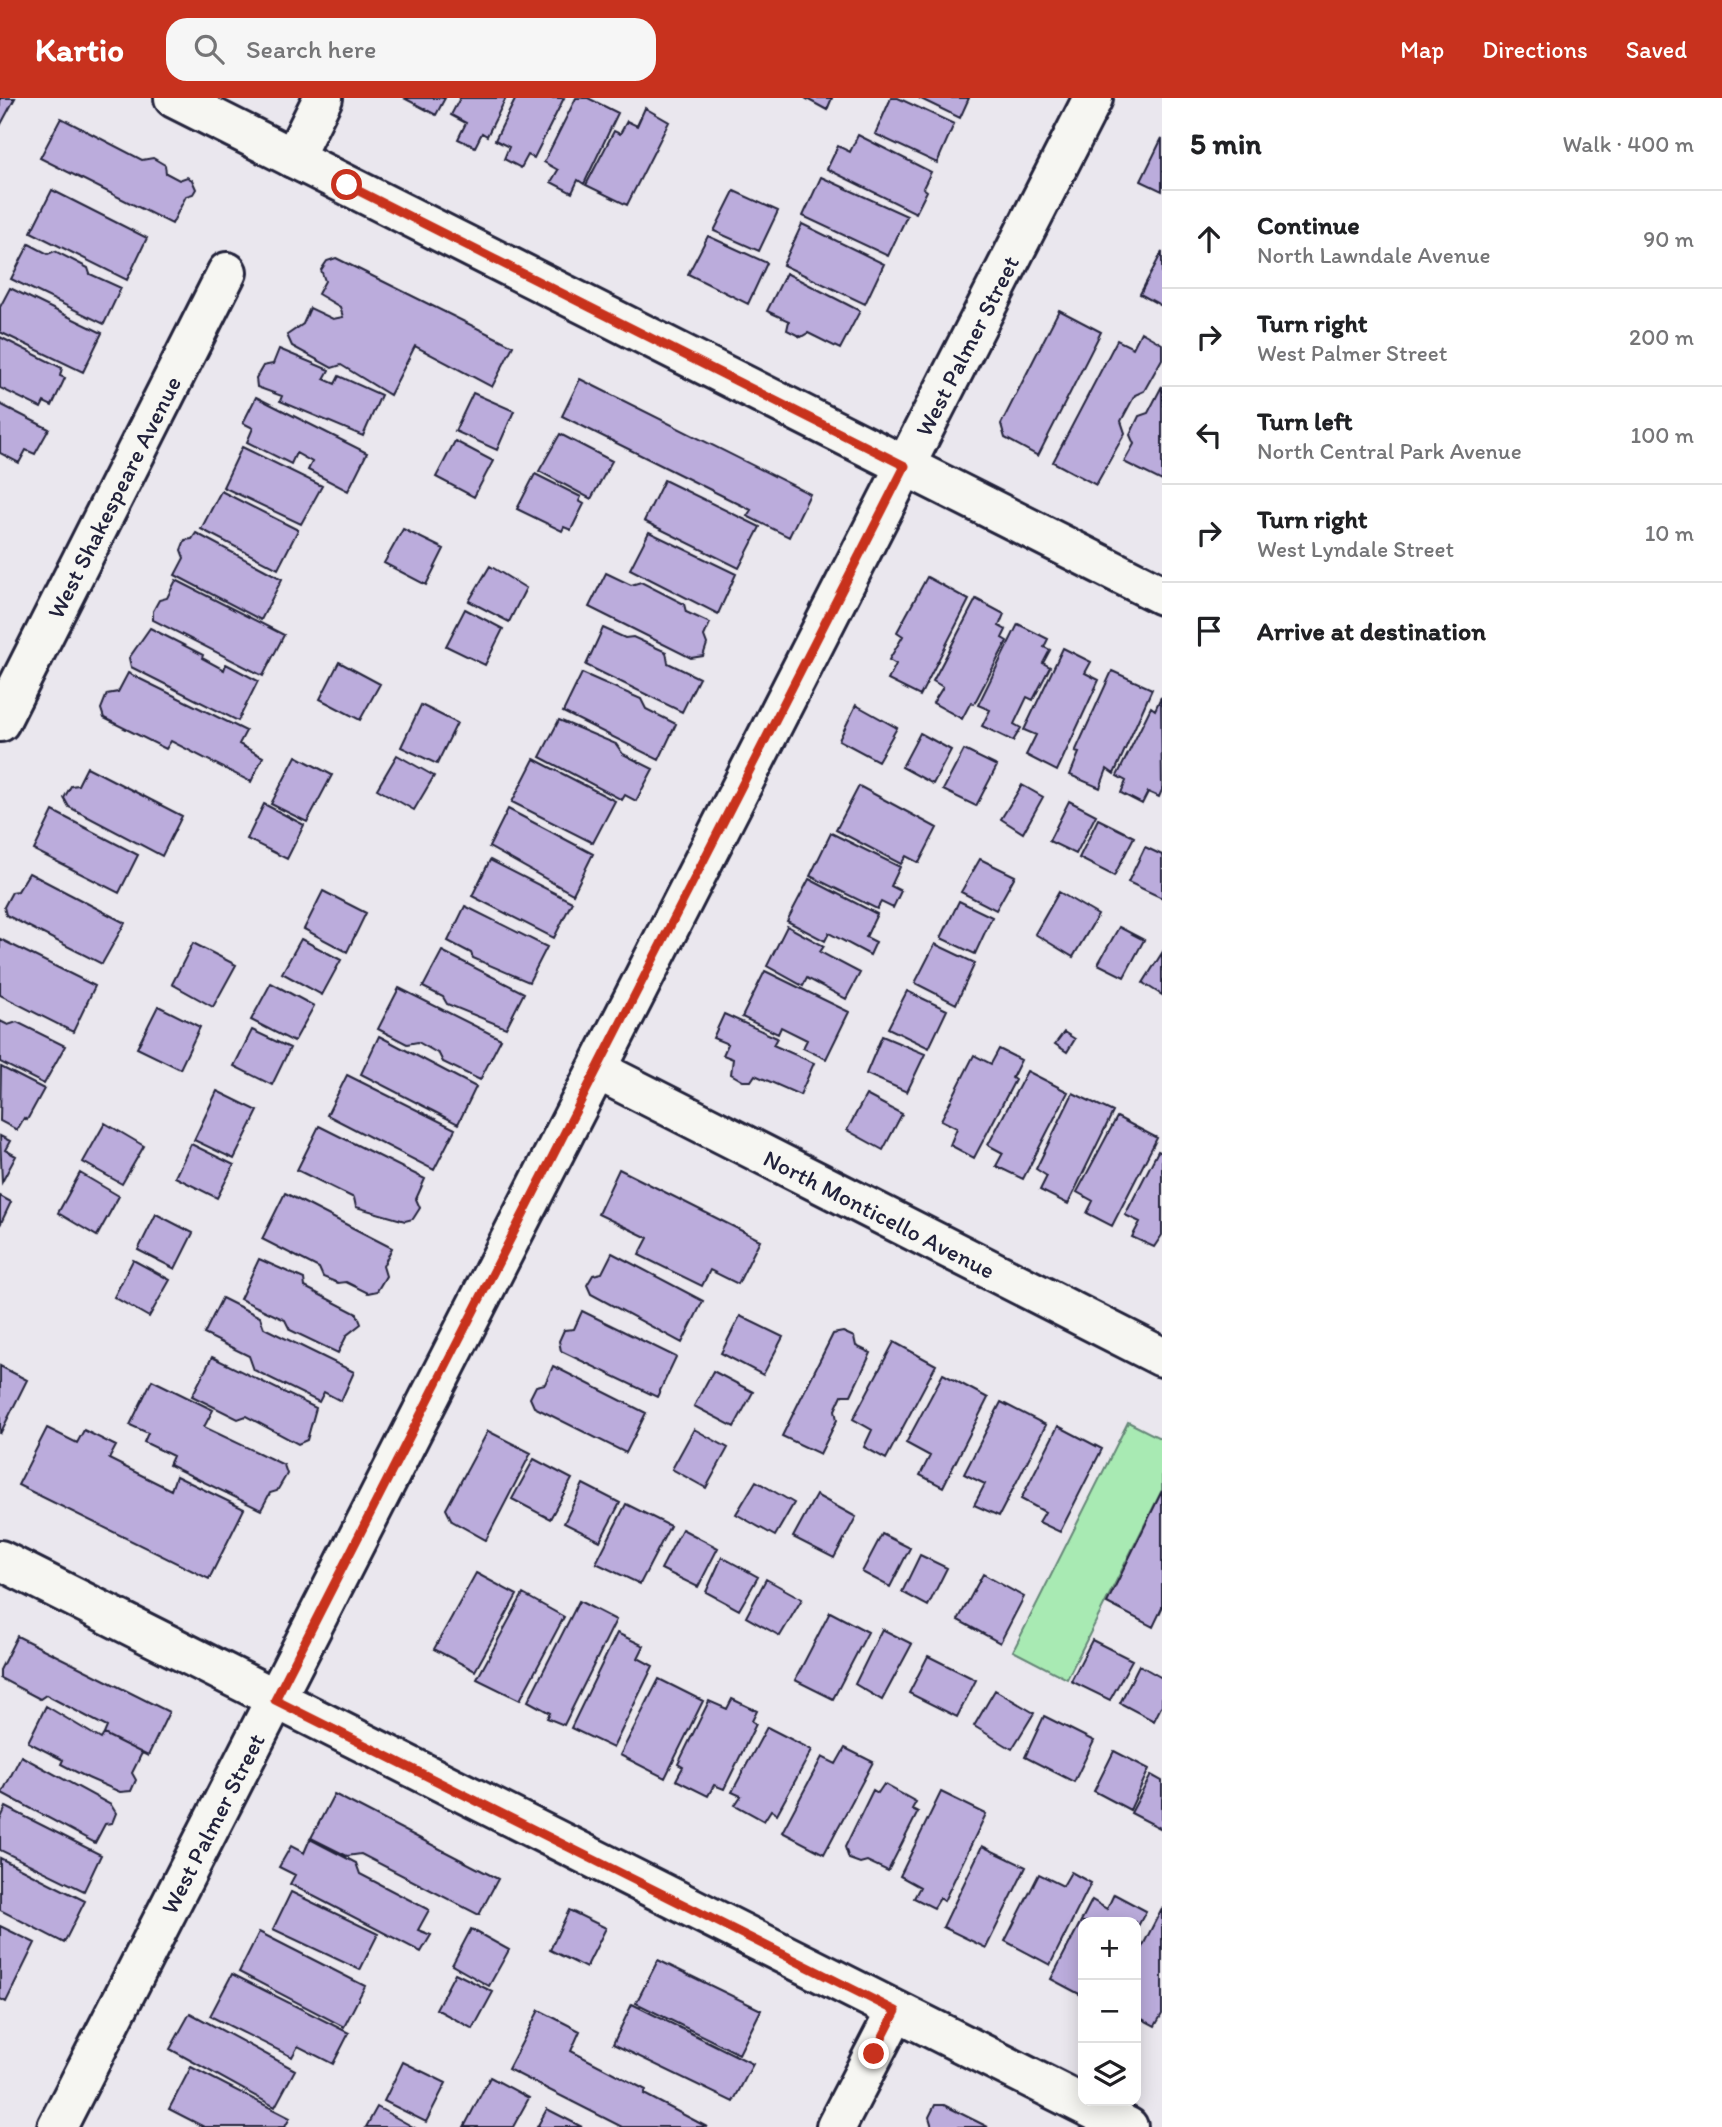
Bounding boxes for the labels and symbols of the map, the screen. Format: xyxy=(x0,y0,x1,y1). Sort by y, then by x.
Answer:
route start xyxy=(331,169,362,200)
street label: West Palmer Street xyxy=(908,251,1025,441)
street label: West Shakespeare Avenue xyxy=(40,371,187,623)
street label: North Monticello Avenue xyxy=(759,1143,1000,1284)
street label: West Palmer Street xyxy=(154,1728,270,1918)
route end xyxy=(858,2038,889,2069)

